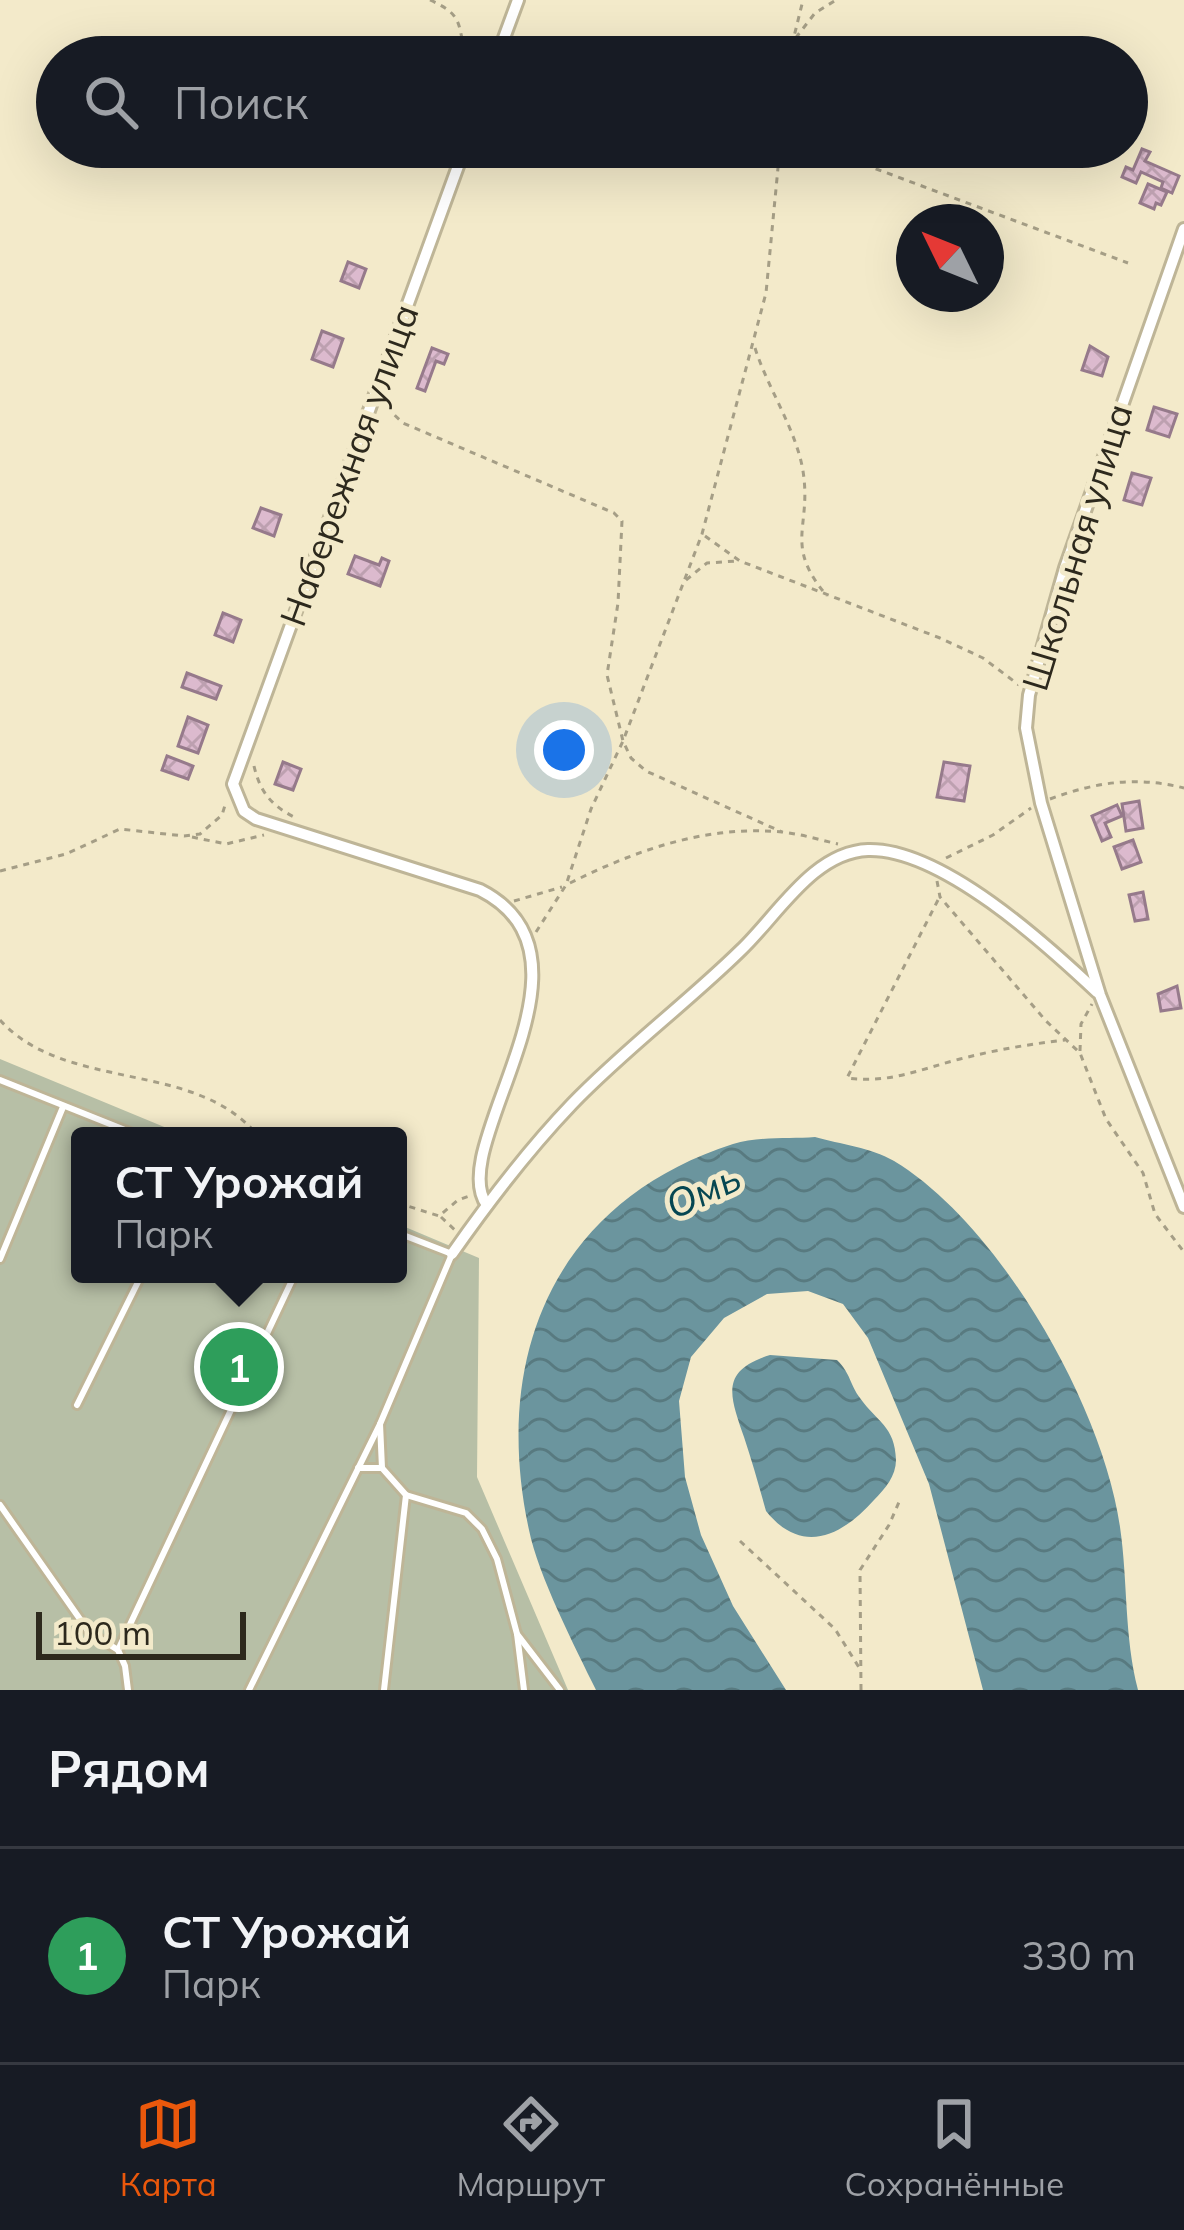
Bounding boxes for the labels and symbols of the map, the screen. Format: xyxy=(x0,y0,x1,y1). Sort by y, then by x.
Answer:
north arrow xyxy=(896,204,1004,312)
street label: Набережная улица xyxy=(269,298,428,632)
street label: Школьная улица xyxy=(1012,398,1142,696)
your location xyxy=(534,720,594,780)
water label: Омь xyxy=(657,1152,748,1229)
pin: 1 xyxy=(200,1322,278,1412)
scale bar xyxy=(36,1606,246,1659)

